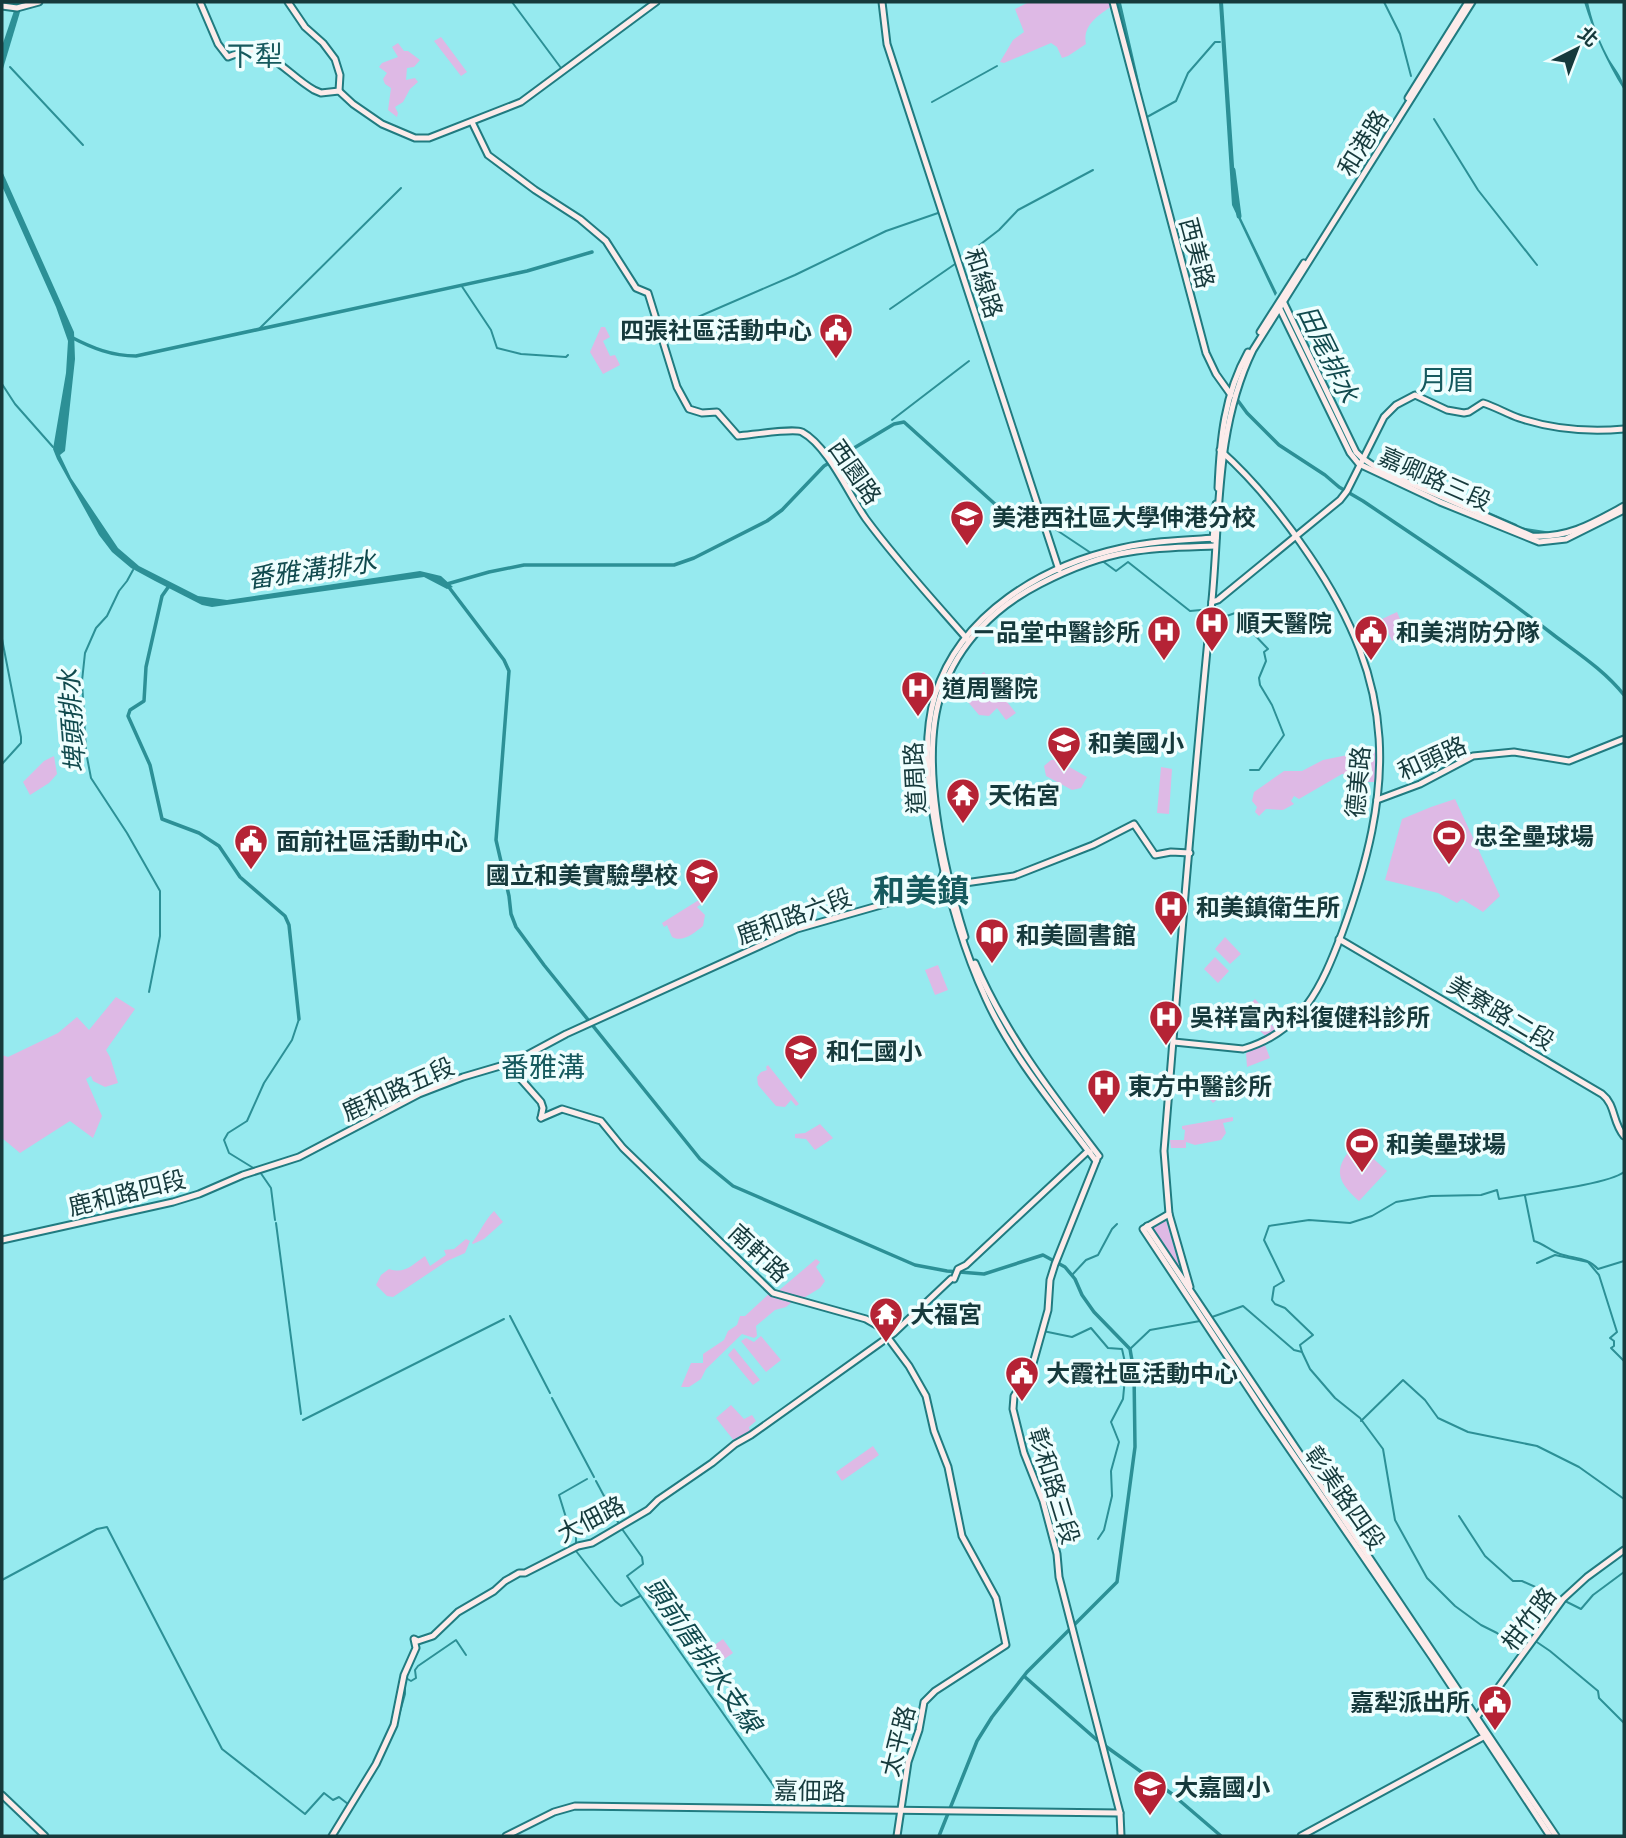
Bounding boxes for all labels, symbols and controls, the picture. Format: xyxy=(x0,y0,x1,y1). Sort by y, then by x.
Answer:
north arrow xyxy=(1542,14,1612,84)
text: 北 xyxy=(1573,22,1603,52)
district label: 下犁 xyxy=(227,40,283,73)
street label: 和港路 xyxy=(1332,105,1394,181)
street label: 西美路 xyxy=(1174,214,1220,292)
street label: 和線路 xyxy=(959,244,1009,322)
water label: 田尾排水 xyxy=(1291,300,1366,409)
public building icon: 四張社區活動中心 xyxy=(817,311,855,360)
place label: 四張社區活動中心 xyxy=(620,316,812,345)
district label: 月眉 xyxy=(1419,364,1475,397)
street label: 西園路 xyxy=(822,434,888,510)
street label: 嘉卿路三段 xyxy=(1374,441,1496,517)
school or university icon: 美港西社區大學伸港分校 xyxy=(948,498,986,547)
place label: 美港西社區大學伸港分校 xyxy=(992,503,1256,532)
water label: 番雅溝排水 xyxy=(245,545,380,595)
hospital icon: 順天醫院 xyxy=(1193,604,1231,653)
place label: 順天醫院 xyxy=(1236,609,1332,638)
hospital icon: ㄧ品堂中醫診所 xyxy=(1145,613,1183,662)
public building icon: 和美消防分隊 xyxy=(1352,613,1390,662)
place label: ㄧ品堂中醫診所 xyxy=(972,618,1140,647)
place label: 和美消防分隊 xyxy=(1396,618,1540,647)
water label: 埤頭排水 xyxy=(52,667,92,774)
hospital icon: 道周醫院 xyxy=(899,669,937,718)
place label: 道周醫院 xyxy=(942,674,1038,703)
school or university icon: 和美國小 xyxy=(1045,724,1083,773)
place label: 和美國小 xyxy=(1088,729,1184,758)
street label: 和頭路 xyxy=(1393,730,1471,786)
street label: 道周路 xyxy=(899,741,931,815)
street label: 德美路 xyxy=(1340,745,1376,819)
temple icon: 天佑宮 xyxy=(944,776,982,825)
place label: 天佑宮 xyxy=(988,781,1060,810)
sports icon: 忠全壘球場 xyxy=(1430,817,1468,866)
public building icon: 面前社區活動中心 xyxy=(232,822,270,871)
place label: 忠全壘球場 xyxy=(1474,822,1594,851)
place label: 面前社區活動中心 xyxy=(276,827,468,856)
school or university icon: 國立和美實驗學校 xyxy=(683,856,721,905)
place label: 國立和美實驗學校 xyxy=(486,861,678,890)
district label: 和美鎮 xyxy=(873,872,969,910)
street label: 鹿和路六段 xyxy=(733,882,855,950)
hospital icon: 和美鎮衛生所 xyxy=(1152,888,1190,937)
place label: 和美鎮衛生所 xyxy=(1196,893,1340,922)
library icon: 和美圖書館 xyxy=(973,916,1011,965)
place label: 和美圖書館 xyxy=(1016,921,1136,950)
street label: 美寮路二段 xyxy=(1442,970,1560,1056)
hospital icon: 吳祥富內科復健科診所 xyxy=(1147,998,1185,1047)
place label: 吳祥富內科復健科診所 xyxy=(1190,1003,1430,1032)
school or university icon: 和仁國小 xyxy=(782,1032,820,1081)
place label: 和仁國小 xyxy=(826,1037,922,1066)
street label: 鹿和路五段 xyxy=(337,1051,459,1127)
district label: 番雅溝 xyxy=(501,1051,585,1084)
hospital icon: 東方中醫診所 xyxy=(1085,1067,1123,1116)
place label: 東方中醫診所 xyxy=(1128,1072,1272,1101)
sports icon: 和美壘球場 xyxy=(1343,1125,1381,1174)
place label: 和美壘球場 xyxy=(1386,1130,1506,1159)
street label: 鹿和路四段 xyxy=(65,1164,189,1222)
street label: 南軒路 xyxy=(723,1218,795,1288)
temple icon: 大福宮 xyxy=(867,1295,905,1344)
place label: 大福宮 xyxy=(910,1300,982,1329)
public building icon: 大霞社區活動中心 xyxy=(1003,1354,1041,1403)
place label: 大霞社區活動中心 xyxy=(1046,1359,1238,1388)
street label: 彰和路三段 xyxy=(1023,1424,1085,1548)
street label: 彰美路四段 xyxy=(1299,1441,1391,1555)
street label: 大佃路 xyxy=(552,1490,630,1548)
water label: 頭前厝排水支線 xyxy=(638,1571,770,1741)
street label: 柑竹路 xyxy=(1496,1582,1562,1656)
public building icon: 嘉犁派出所 xyxy=(1476,1683,1514,1732)
place label: 嘉犁派出所 xyxy=(1350,1688,1470,1717)
street label: 太平路 xyxy=(875,1703,921,1779)
school or university icon: 大嘉國小 xyxy=(1131,1768,1169,1817)
place label: 大嘉國小 xyxy=(1174,1773,1270,1802)
street label: 嘉佃路 xyxy=(774,1776,846,1806)

